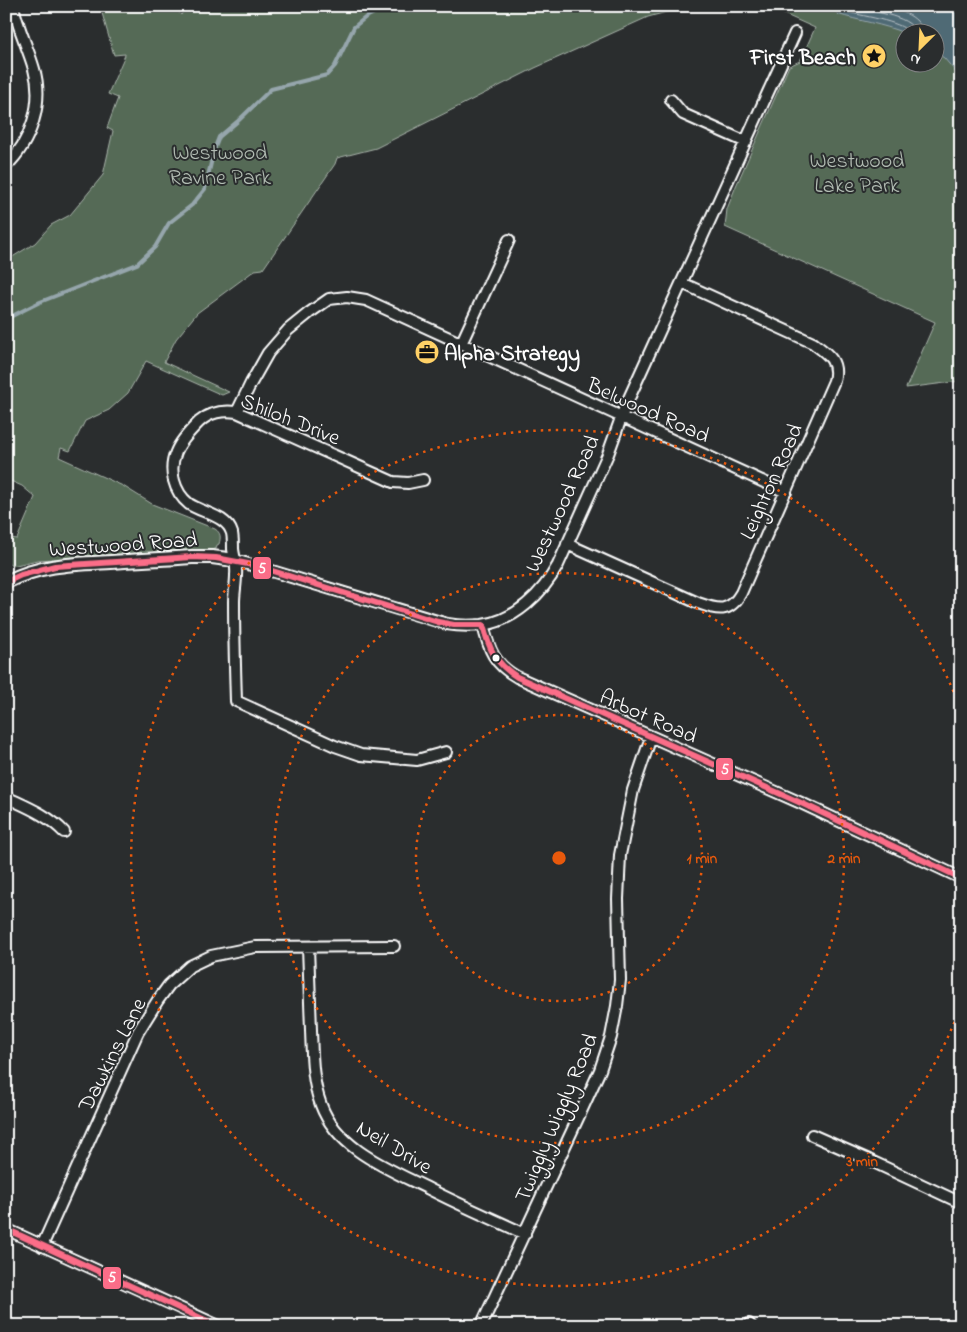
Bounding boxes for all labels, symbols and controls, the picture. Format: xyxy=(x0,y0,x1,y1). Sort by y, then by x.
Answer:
north arrow xyxy=(894,22,944,72)
place label: First Beach xyxy=(749,43,856,75)
place icon: First Beach xyxy=(861,43,887,69)
text: N xyxy=(907,47,924,70)
park label: Westwood Ravine Park xyxy=(169,138,272,195)
park label: Westwood Lake Park xyxy=(810,146,904,203)
office icon: Alpha Strategy xyxy=(414,339,440,365)
place label: Alpha Strategy xyxy=(444,339,580,372)
street label: Belwood Road xyxy=(580,370,714,453)
street label: Shiloh Drive xyxy=(235,386,345,455)
street label: Leighton Road xyxy=(733,419,814,546)
street label: Westwood Road xyxy=(518,430,610,578)
street label: Westwood Road xyxy=(48,525,198,567)
line badge: 5 xyxy=(252,556,272,580)
text: 5 xyxy=(258,559,266,580)
unlabelled marker xyxy=(491,653,501,663)
street label: Arbot Road xyxy=(594,682,702,754)
line badge: 5 xyxy=(715,757,734,781)
text: 5 xyxy=(721,760,729,781)
text: 1 min xyxy=(687,848,718,870)
text: 2 min xyxy=(827,848,861,870)
centre of rings xyxy=(550,849,568,867)
street label: Dawkins Lane xyxy=(71,993,156,1119)
street label: Twiggly Wiggly Road xyxy=(508,1029,609,1208)
street label: Neil Drive xyxy=(349,1113,438,1184)
text: 3 min xyxy=(845,1151,878,1173)
line badge: 5 xyxy=(102,1266,122,1290)
text: 5 xyxy=(108,1268,116,1289)

